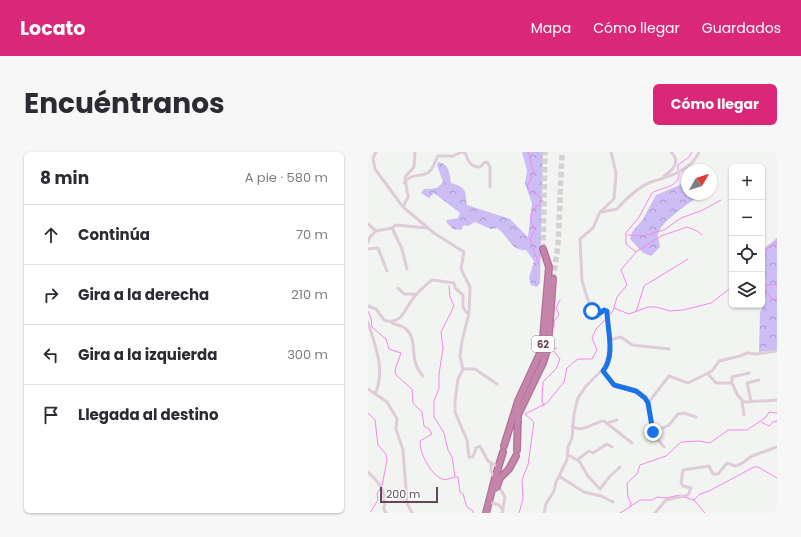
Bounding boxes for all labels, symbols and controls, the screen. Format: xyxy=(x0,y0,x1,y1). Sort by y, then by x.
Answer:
text: Locato xyxy=(20,15,85,42)
text: Mapa xyxy=(531,18,571,38)
text: Cómo llegar xyxy=(593,18,680,38)
text: Guardados xyxy=(702,18,781,38)
text: Encuéntranos xyxy=(24,84,225,123)
button: Cómo llegar xyxy=(653,84,777,125)
north arrow xyxy=(681,164,717,200)
map controls xyxy=(729,164,765,308)
button: + xyxy=(729,164,765,200)
text: 8 min xyxy=(40,166,89,190)
text: A pie · 580 m xyxy=(245,168,328,187)
button: − xyxy=(729,200,765,236)
icon: ahead xyxy=(40,224,62,246)
text: Continúa xyxy=(78,224,150,245)
text: 70 m xyxy=(296,225,328,244)
button: locate xyxy=(729,236,765,272)
button: layers xyxy=(729,272,765,308)
icon: right xyxy=(40,284,62,306)
text: Gira a la derecha xyxy=(78,284,209,305)
text: 210 m xyxy=(291,285,328,304)
route start xyxy=(583,302,601,320)
road number: 62 xyxy=(532,336,554,352)
icon: left xyxy=(40,344,62,366)
text: Gira a la izquierda xyxy=(78,344,217,365)
text: 300 m xyxy=(287,345,328,364)
icon: arrive xyxy=(40,404,62,426)
text: Llegada al destino xyxy=(78,404,219,425)
route end xyxy=(644,423,662,441)
scale bar xyxy=(380,485,438,504)
text: 200 m xyxy=(386,486,420,502)

